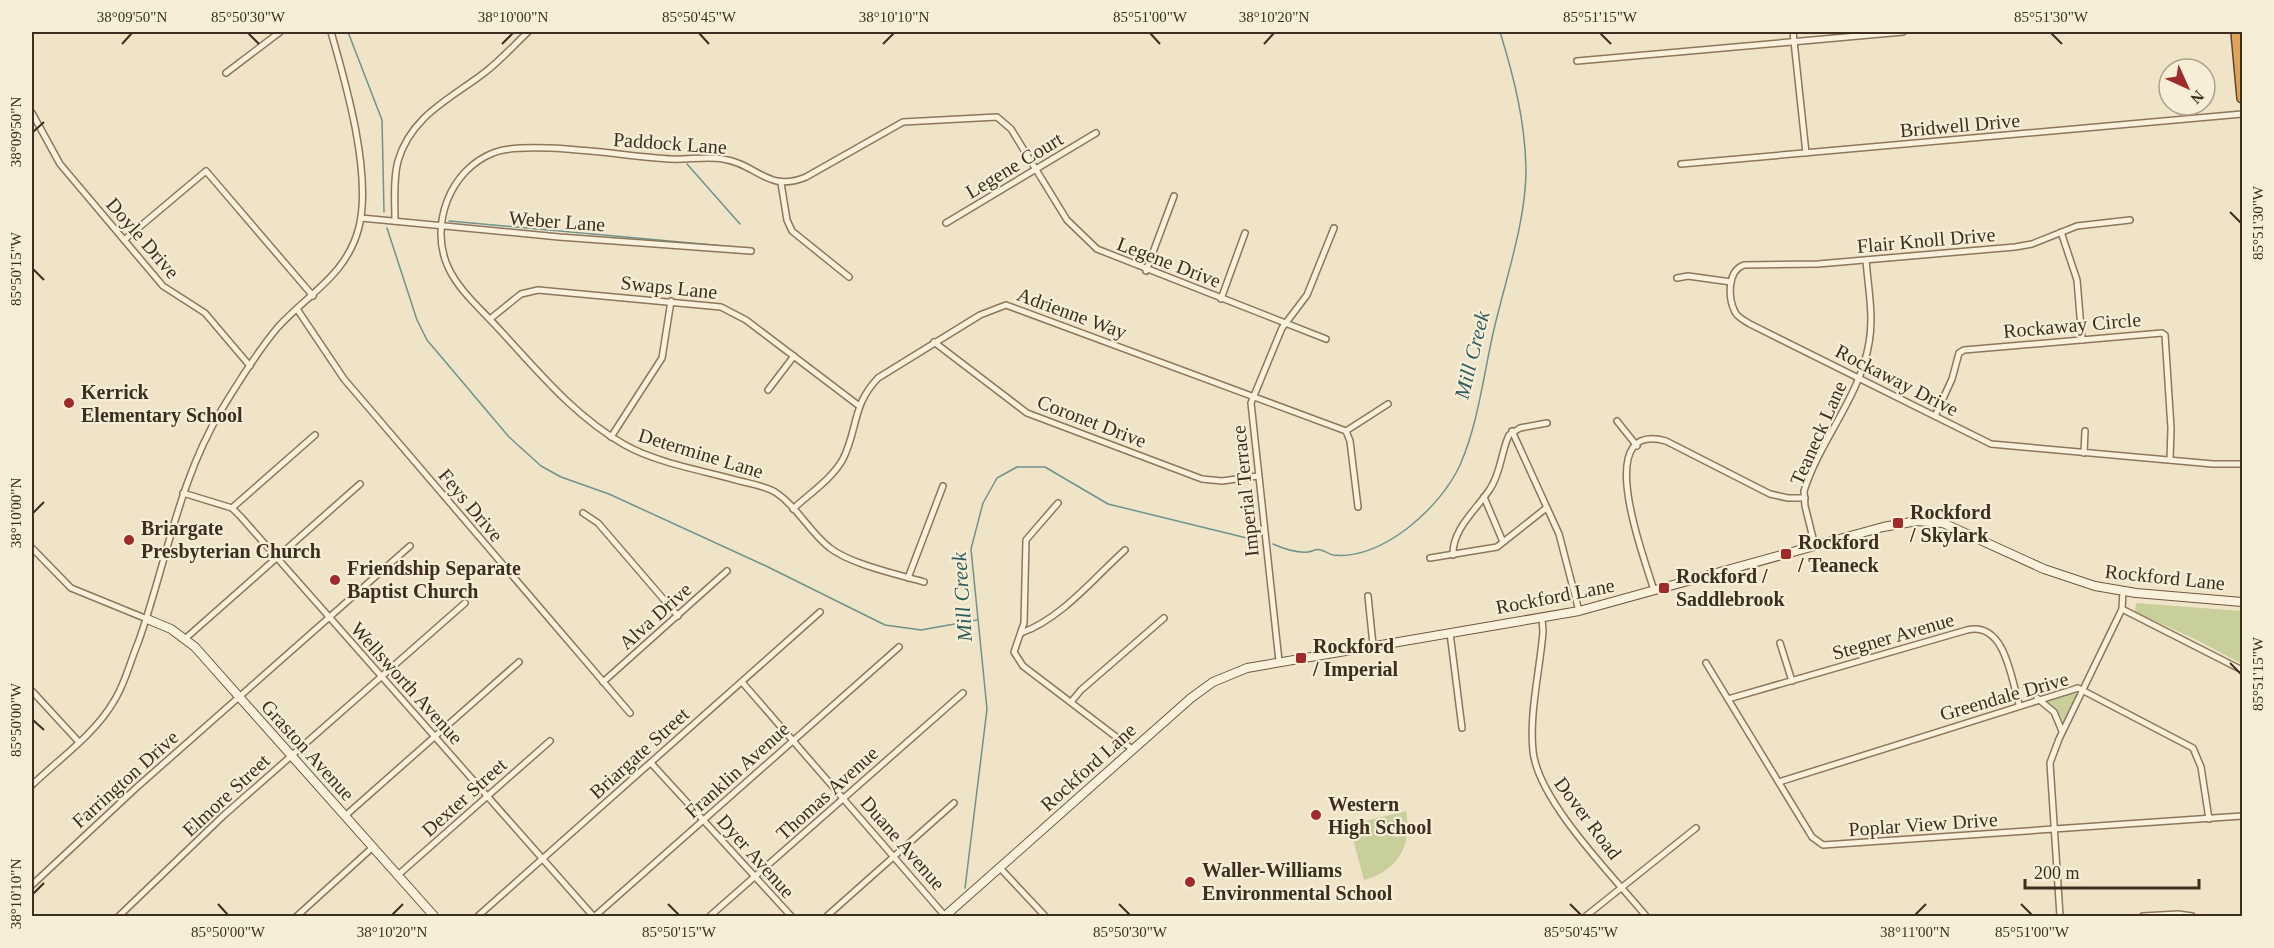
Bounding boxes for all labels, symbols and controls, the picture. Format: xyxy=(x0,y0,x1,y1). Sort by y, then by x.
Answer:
text: 38°09'50"N xyxy=(97,9,167,25)
text: 85°50'30"W xyxy=(211,9,286,25)
text: 38°10'00"N xyxy=(478,9,548,25)
text: 85°50'45"W xyxy=(662,9,737,25)
text: 38°10'10"N xyxy=(859,9,929,25)
text: 85°51'00"W xyxy=(1113,9,1188,25)
text: 38°10'20"N xyxy=(1239,9,1309,25)
text: 85°51'15"W xyxy=(1563,9,1638,25)
text: 85°51'30"W xyxy=(2014,9,2089,25)
north arrow xyxy=(2157,57,2217,117)
text: N xyxy=(2187,87,2207,108)
text: 38°09'50"N xyxy=(8,97,24,167)
street label: Bridwell Drive xyxy=(1899,109,2021,141)
street label: Legene Court xyxy=(961,127,1067,203)
street label: Paddock Lane xyxy=(612,128,728,158)
text: 85°51'30"W xyxy=(2250,185,2266,260)
street label: Doyle Drive xyxy=(101,193,184,283)
street label: Weber Lane xyxy=(508,207,606,235)
street label: Flair Knoll Drive xyxy=(1856,223,1996,257)
text: 85°50'15"W xyxy=(8,231,24,306)
street label: Legene Drive xyxy=(1114,232,1224,293)
street label: Swaps Lane xyxy=(619,271,719,304)
street label: Adrienne Way xyxy=(1014,283,1130,344)
water label: Mill Creek xyxy=(1449,308,1495,402)
street label: Rockaway Circle xyxy=(2002,308,2142,343)
street label: Rockaway Drive xyxy=(1831,340,1962,421)
street label: Teaneck Lane xyxy=(1785,378,1851,488)
place label: Kerrick Elementary School xyxy=(81,381,243,427)
street label: Coronet Drive xyxy=(1034,390,1150,452)
marker: Kerrick Elementary School xyxy=(62,396,76,410)
street label: Determine Lane xyxy=(636,424,766,482)
street label: Imperial Terrace xyxy=(1227,424,1264,558)
street label: Feys Drive xyxy=(433,464,508,547)
text: 38°10'00"N xyxy=(8,478,24,548)
place label: Rockford / Skylark xyxy=(1909,501,1991,547)
marker: Rockford / Skylark xyxy=(1891,516,1905,530)
place label: Briargate Presbyterian Church xyxy=(141,517,321,563)
place label: Rockford / Teaneck xyxy=(1797,531,1879,576)
marker: Briargate Presbyterian Church xyxy=(122,533,136,547)
marker: Rockford / Teaneck xyxy=(1779,547,1793,561)
water label: Mill Creek xyxy=(947,551,977,644)
place label: Friendship Separate Baptist Church xyxy=(347,557,521,603)
street label: Rockford Lane xyxy=(2104,560,2226,594)
place label: Rockford / Saddlebrook xyxy=(1676,565,1785,610)
marker: Friendship Separate Baptist Church xyxy=(328,573,342,587)
street label: Rockford Lane xyxy=(1494,574,1616,618)
street label: Alva Drive xyxy=(614,578,696,654)
marker: Rockford / Saddlebrook xyxy=(1657,581,1671,595)
street label: Stegner Avenue xyxy=(1830,608,1957,665)
street label: Wellsworth Avenue xyxy=(347,618,468,749)
place label: Rockford / Imperial xyxy=(1312,635,1398,681)
text: 85°51'15"W xyxy=(2250,636,2266,711)
marker: Rockford / Imperial xyxy=(1294,651,1308,665)
street label: Greendale Drive xyxy=(1937,667,2071,725)
text: 85°50'00"W xyxy=(8,682,24,757)
street label: Graston Avenue xyxy=(257,695,359,805)
street label: Briargate Street xyxy=(585,702,694,804)
street label: Franklin Avenue xyxy=(680,717,794,822)
street label: Rockford Lane xyxy=(1036,718,1140,815)
street label: Farrington Drive xyxy=(67,726,183,833)
street label: Thomas Avenue xyxy=(772,742,882,844)
street label: Elmore Street xyxy=(178,749,274,841)
street label: Dexter Street xyxy=(417,753,511,841)
street label: Dover Road xyxy=(1550,773,1626,863)
street label: Duane Avenue xyxy=(856,792,950,894)
place label: Western High School xyxy=(1328,793,1432,839)
marker: Western High School xyxy=(1309,808,1323,822)
street label: Poplar View Drive xyxy=(1848,808,1999,841)
street label: Dyer Avenue xyxy=(712,810,799,903)
scale bar xyxy=(2025,852,2199,890)
text: 38°10'10"N xyxy=(8,859,24,929)
place label: Waller-Williams Environmental School xyxy=(1202,859,1393,904)
text: 200 m xyxy=(2034,863,2080,883)
marker: Waller-Williams Environmental School xyxy=(1183,875,1197,889)
text: 85°50'00"W xyxy=(191,924,266,940)
text: 38°10'20"N xyxy=(357,924,427,940)
text: 85°50'15"W xyxy=(642,924,717,940)
text: 85°50'30"W xyxy=(1093,924,1168,940)
text: 85°50'45"W xyxy=(1544,924,1619,940)
text: 38°11'00"N xyxy=(1880,924,1950,940)
text: 85°51'00"W xyxy=(1995,924,2070,940)

